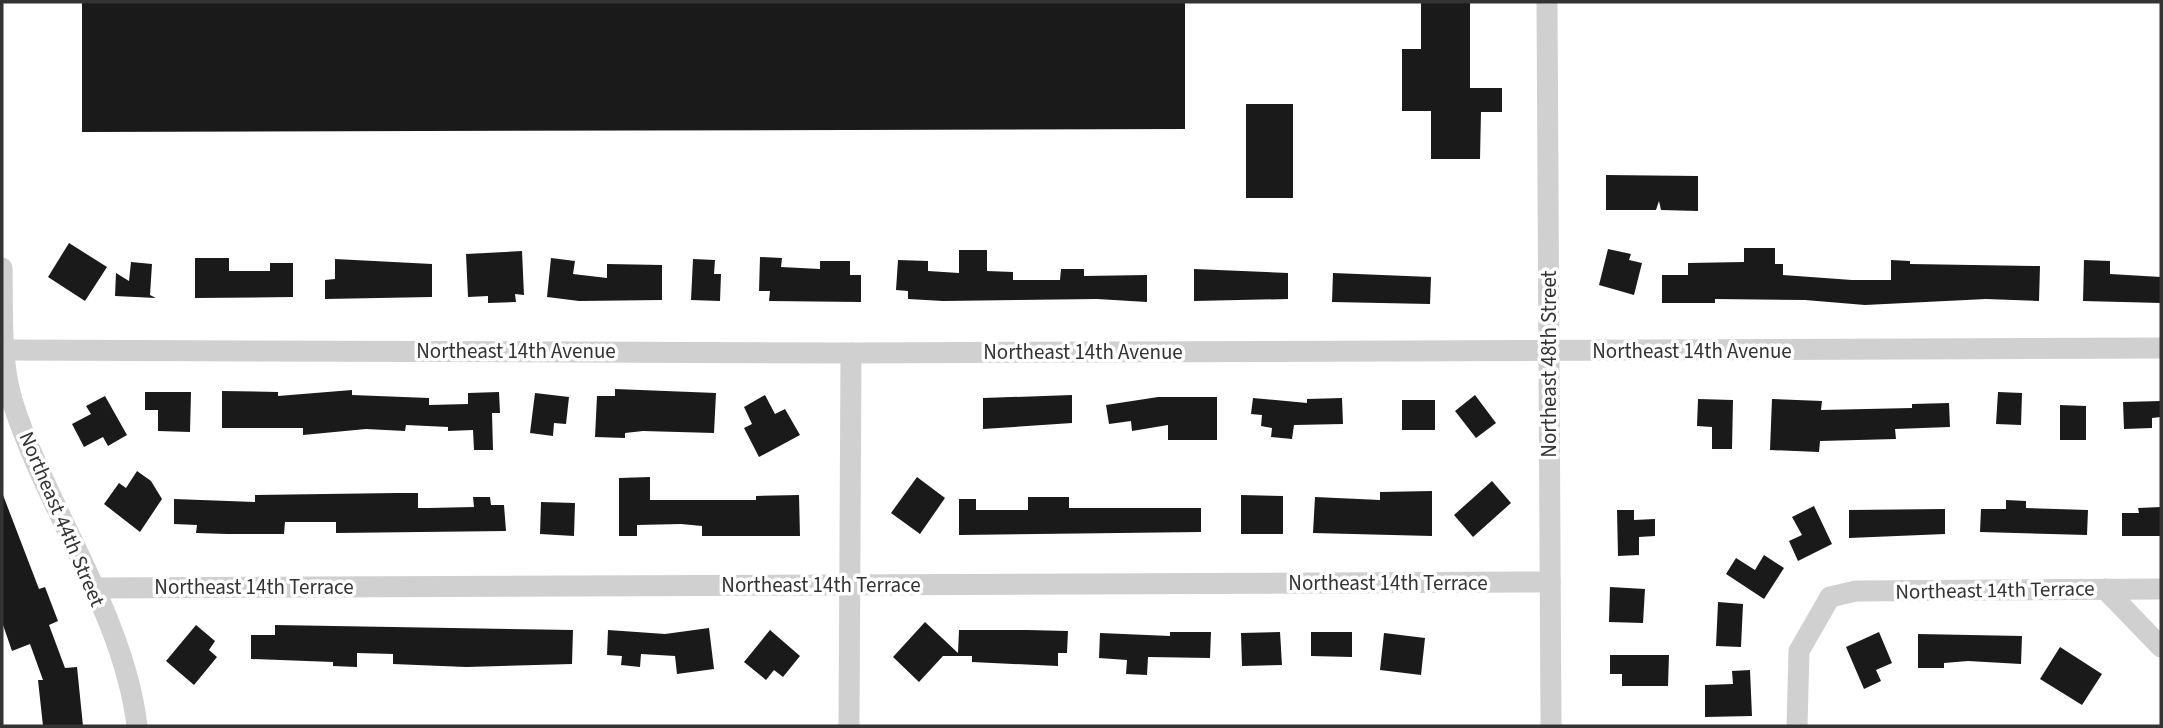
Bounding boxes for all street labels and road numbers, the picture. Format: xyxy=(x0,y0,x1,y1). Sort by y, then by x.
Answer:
street label: Northeast 48th Street xyxy=(1534,270,1564,458)
street label: Northeast 14th Avenue xyxy=(416,336,616,366)
street label: Northeast 14th Avenue xyxy=(1592,336,1792,366)
street label: Northeast 14th Avenue xyxy=(983,337,1183,367)
street label: Northeast 44th Street xyxy=(12,427,112,611)
street label: Northeast 14th Terrace xyxy=(1288,568,1488,598)
street label: Northeast 14th Terrace xyxy=(721,570,921,600)
street label: Northeast 14th Terrace xyxy=(154,572,354,602)
street label: Northeast 14th Terrace xyxy=(1895,573,2095,607)

